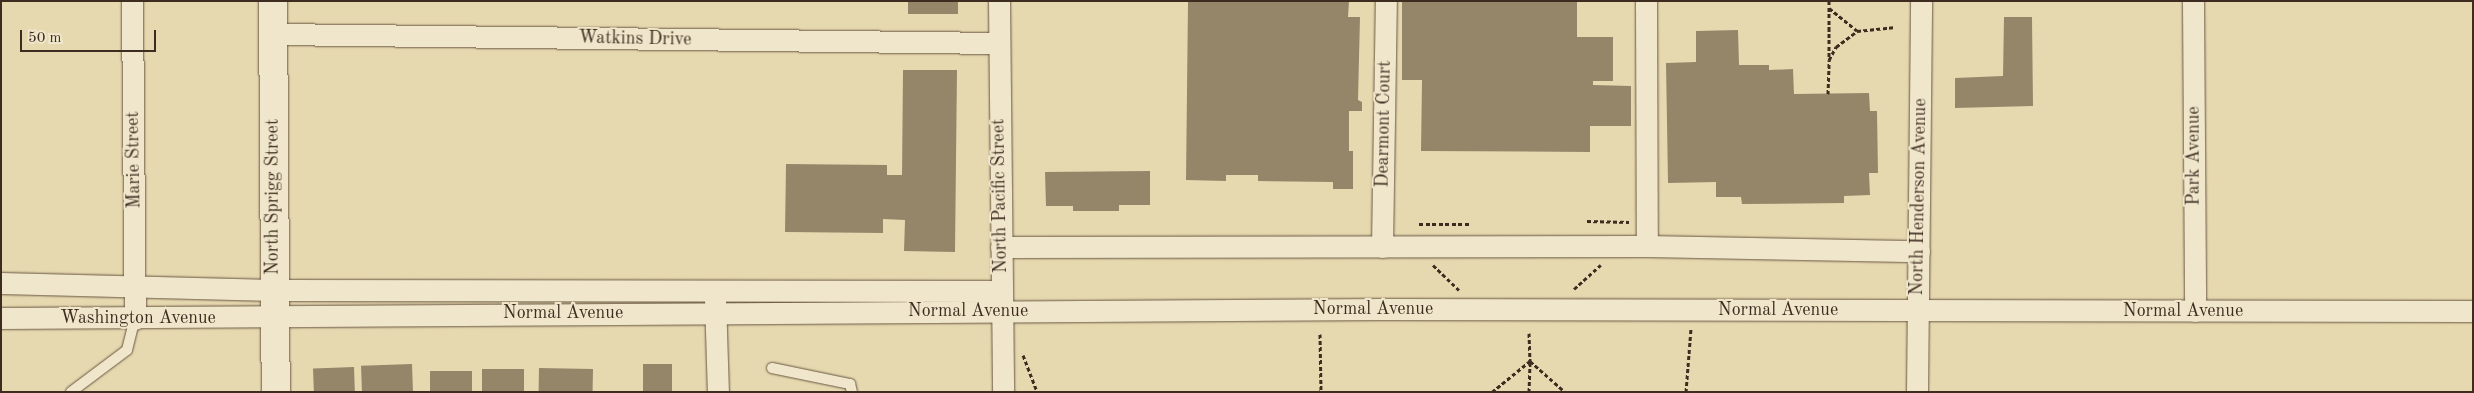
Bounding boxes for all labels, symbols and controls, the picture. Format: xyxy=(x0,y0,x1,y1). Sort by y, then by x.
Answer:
scale bar xyxy=(22,20,159,52)
street label: Watkins Drive xyxy=(578,27,692,51)
text: 50 m xyxy=(28,31,62,46)
street label: Dearmont Court xyxy=(1372,60,1396,188)
street label: North Henderson Avenue xyxy=(1906,98,1932,296)
street label: Park Avenue xyxy=(2183,106,2205,206)
street label: Marie Street xyxy=(122,111,146,209)
street label: North Sprigg Street xyxy=(262,119,284,275)
street label: North Pacific Street xyxy=(988,119,1012,273)
street label: Normal Avenue xyxy=(1313,298,1433,320)
street label: Normal Avenue xyxy=(1718,299,1838,321)
street label: Normal Avenue xyxy=(908,300,1028,322)
street label: Normal Avenue xyxy=(2123,300,2243,322)
street label: Normal Avenue xyxy=(503,302,623,324)
street label: Washington Avenue xyxy=(60,307,216,329)

